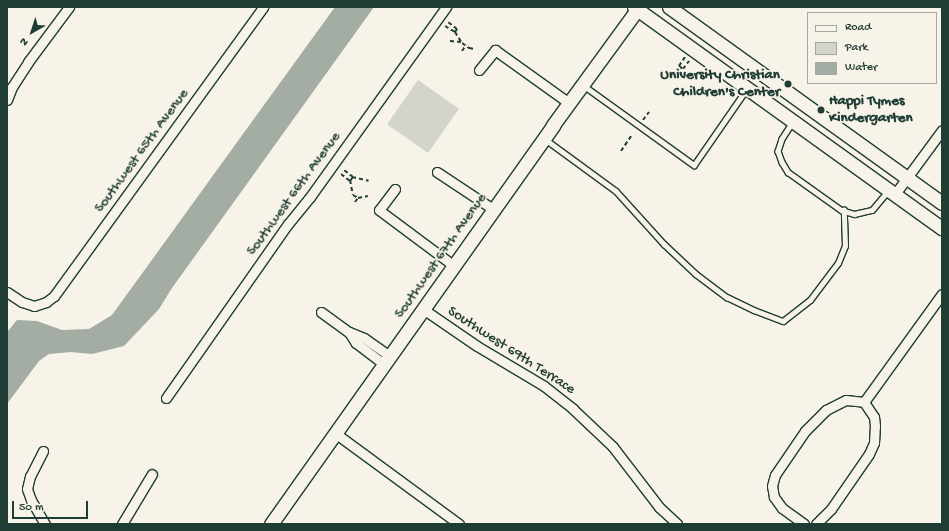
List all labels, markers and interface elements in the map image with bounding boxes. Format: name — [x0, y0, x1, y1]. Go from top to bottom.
north arrow — [12, 12, 52, 52]
legend — [807, 12, 937, 84]
text: Road — [845, 21, 871, 35]
text: N — [18, 34, 31, 48]
text: Park — [845, 41, 868, 55]
text: Water — [845, 61, 877, 75]
place label: University Christian Children's Center — [660, 66, 780, 101]
marker: University Christian Children's Center — [783, 79, 793, 89]
street label: Southwest 65th Avenue — [91, 85, 193, 217]
place label: Happi Tymes Kindergarten — [829, 92, 913, 127]
marker: Happi Tymes Kindergarten — [816, 105, 826, 115]
street label: Southwest 66th Avenue — [243, 129, 345, 259]
street label: Southwest 67th Avenue — [391, 190, 491, 322]
street label: Southwest 69th Terrace — [444, 303, 578, 399]
scale bar — [14, 493, 90, 519]
text: 50 m — [19, 501, 44, 515]

